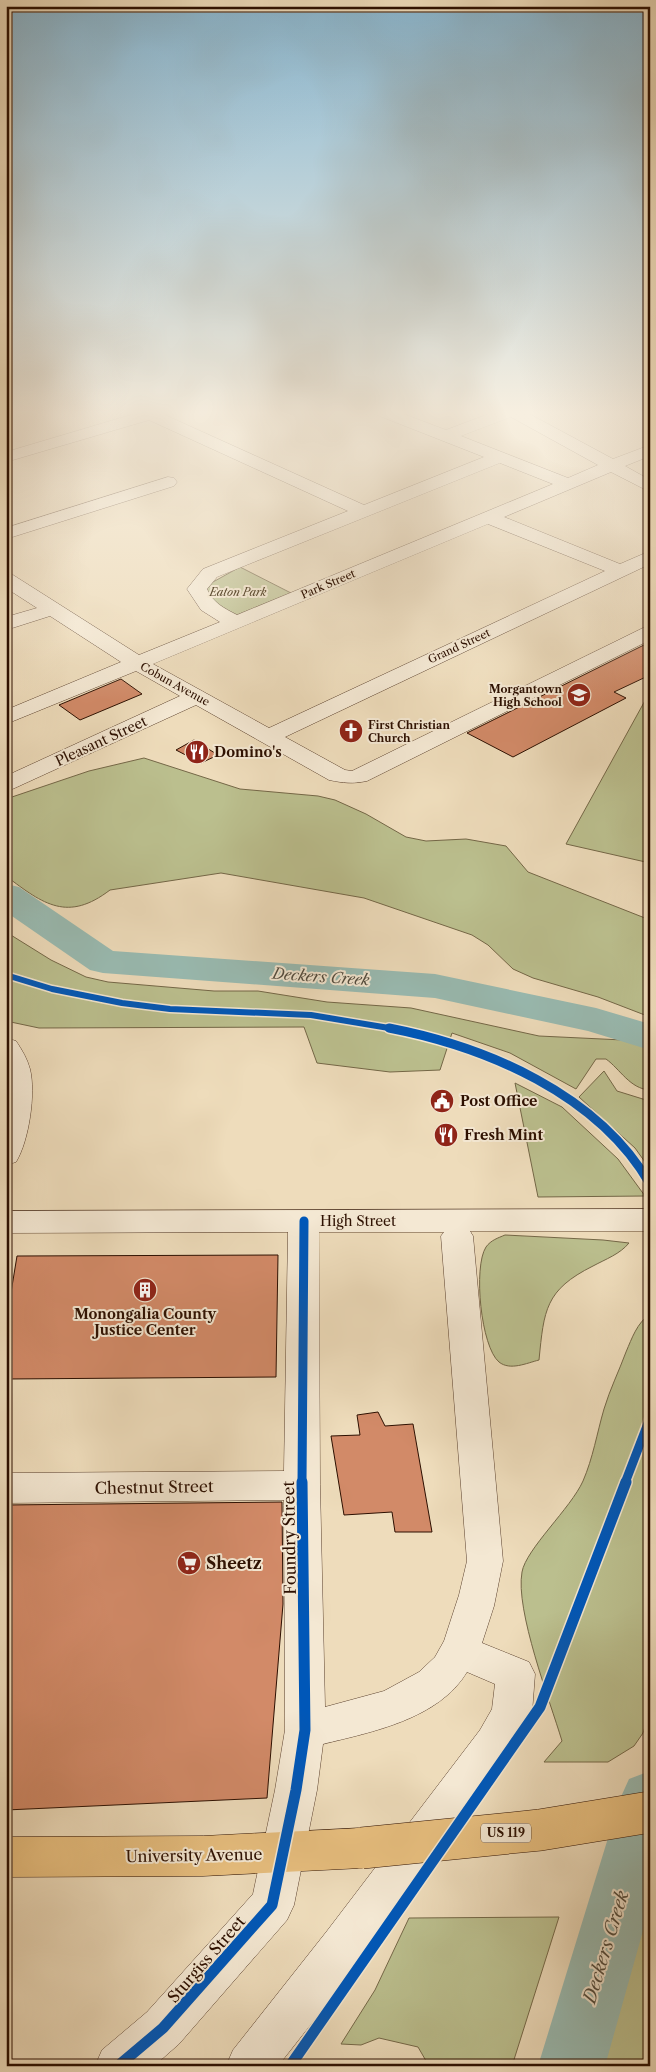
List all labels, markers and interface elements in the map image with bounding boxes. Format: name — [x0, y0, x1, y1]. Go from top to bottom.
street label: Park Street — [299, 566, 357, 602]
park label: Eaton Park — [208, 585, 267, 599]
street label: Grand Street — [426, 625, 492, 666]
street label: Cobun Avenue — [138, 659, 212, 709]
place label: Morgantown High School — [489, 682, 562, 709]
school or university icon: Morgantown High School — [566, 682, 592, 708]
street label: Pleasant Street — [52, 712, 150, 770]
church icon: First Christian Church — [338, 718, 364, 744]
place label: First Christian Church — [368, 718, 450, 745]
restaurant icon: Domino's — [184, 739, 210, 765]
place label: Domino's — [214, 743, 282, 761]
water label: Deckers Creek — [271, 964, 370, 989]
public building icon: Post Office — [429, 1088, 455, 1114]
place label: Post Office — [460, 1092, 537, 1110]
restaurant icon: Fresh Mint — [433, 1122, 459, 1148]
place label: Fresh Mint — [464, 1126, 543, 1144]
street label: High Street — [320, 1212, 396, 1230]
building icon: Monongalia County Justice Center — [132, 1277, 158, 1303]
place label: Monongalia County Justice Center — [74, 1305, 217, 1339]
street label: Chestnut Street — [94, 1476, 214, 1498]
street label: Foundry Street — [278, 1481, 300, 1595]
supermarket icon: Sheetz — [176, 1550, 202, 1576]
place label: Sheetz — [206, 1553, 262, 1573]
road number: US 119 — [481, 1824, 531, 1842]
street label: University Avenue — [125, 1844, 263, 1866]
water label: Deckers Creek — [578, 1887, 634, 2008]
street label: Sturgiss Street — [163, 1911, 249, 2007]

